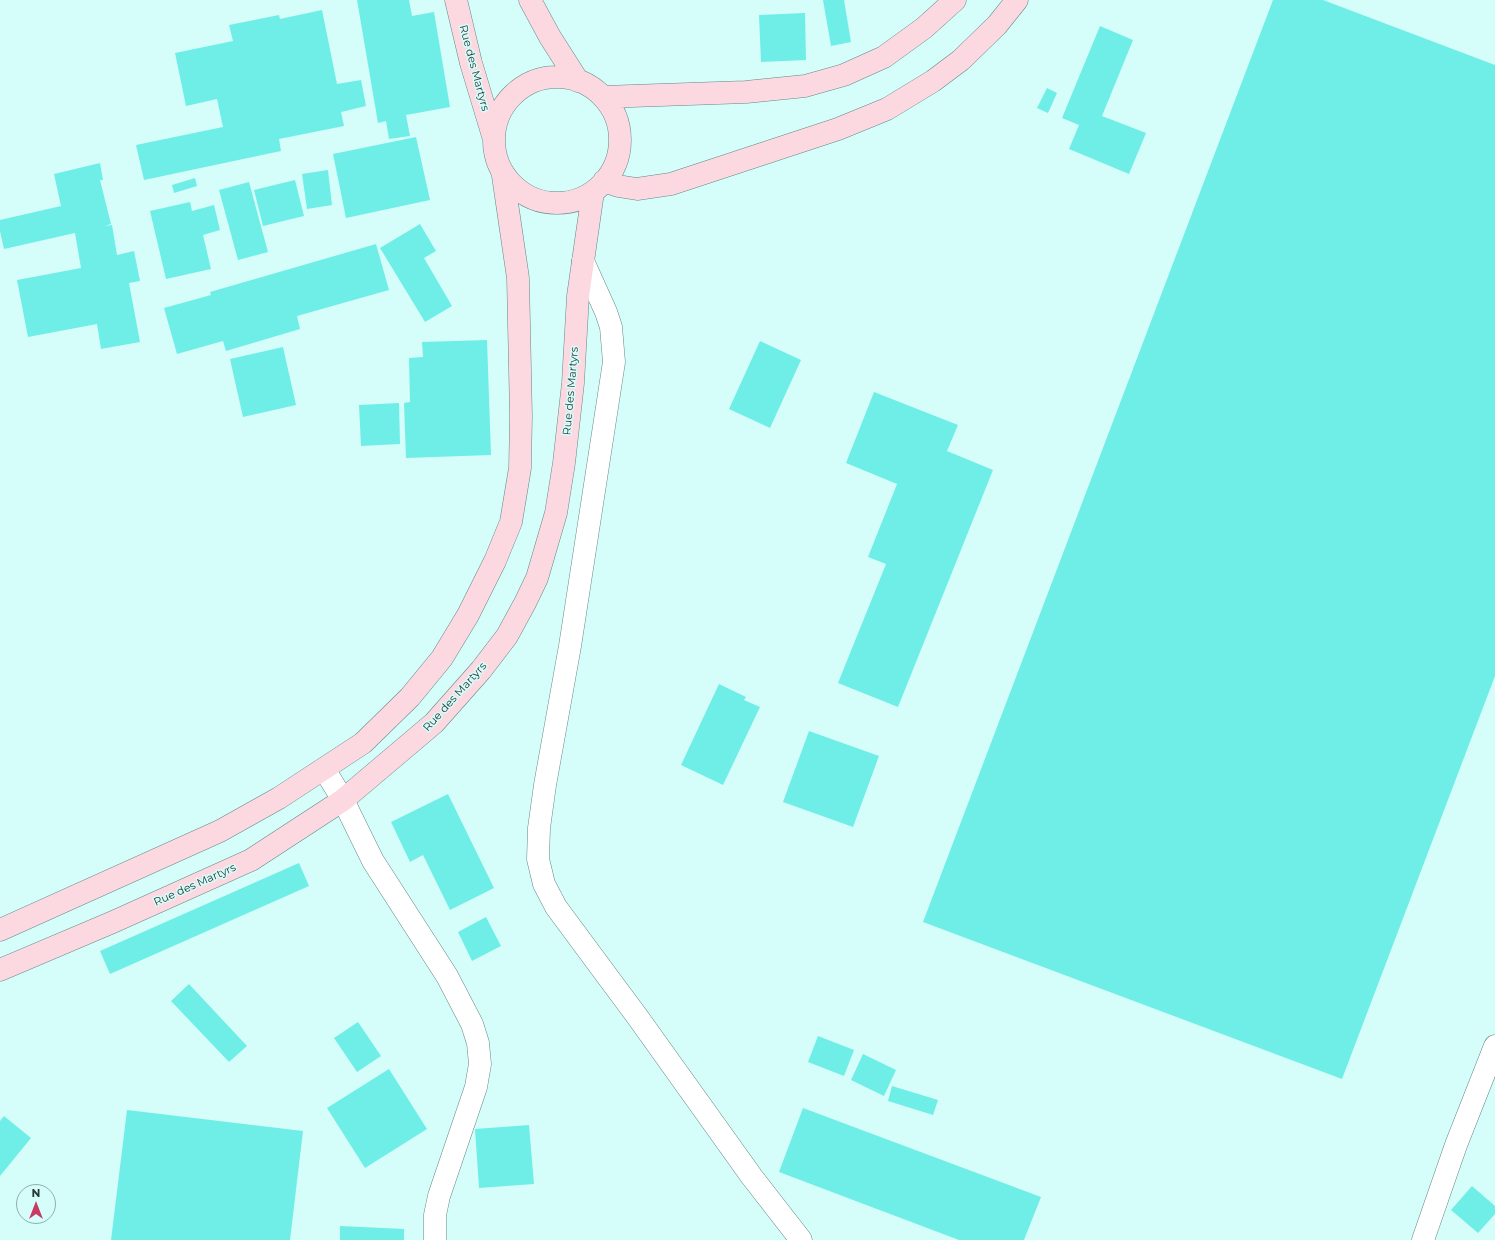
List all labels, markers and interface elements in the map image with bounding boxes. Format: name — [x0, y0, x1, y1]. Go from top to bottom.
street label: Rue des Martyrs — [456, 24, 492, 112]
street label: Rue des Martyrs — [561, 346, 581, 436]
street label: Rue des Martyrs — [420, 660, 490, 734]
street label: Rue des Martyrs — [152, 861, 238, 909]
north arrow — [16, 1184, 56, 1224]
text: N — [32, 1186, 40, 1200]

